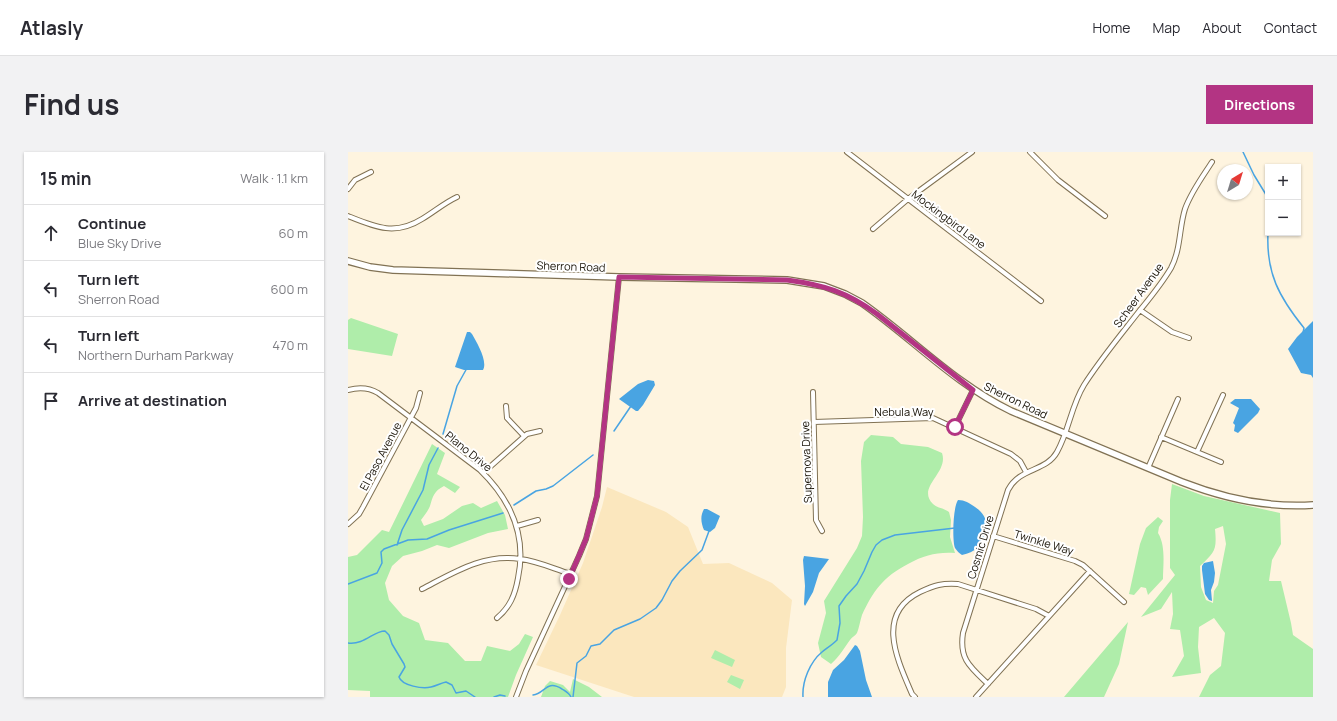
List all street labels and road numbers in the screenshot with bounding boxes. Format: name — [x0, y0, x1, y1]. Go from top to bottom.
street label: Mockingbird Lane — [909, 186, 990, 252]
street label: Sherron Road — [536, 257, 606, 275]
street label: Scheer Avenue — [1110, 259, 1167, 330]
street label: Sherron Road — [982, 378, 1050, 422]
street label: Nebula Way — [874, 404, 934, 419]
street label: El Paso Avenue — [356, 419, 405, 493]
street label: Supernova Drive — [797, 420, 815, 503]
street label: Plano Drive — [442, 427, 496, 475]
street label: Cosmic Drive — [963, 513, 997, 581]
street label: Twinkle Way — [1012, 526, 1076, 558]

